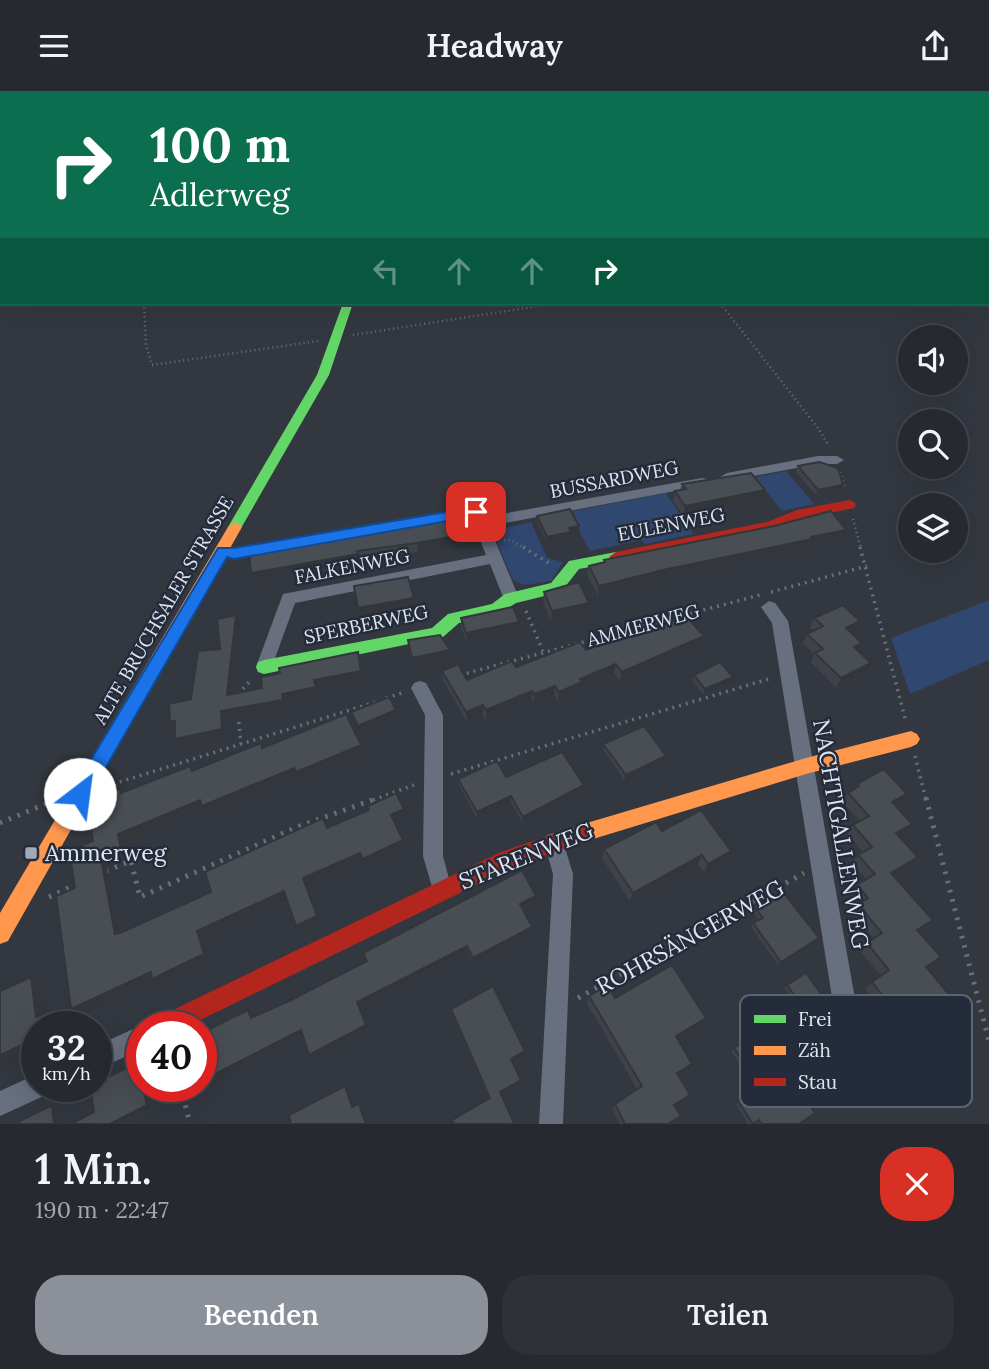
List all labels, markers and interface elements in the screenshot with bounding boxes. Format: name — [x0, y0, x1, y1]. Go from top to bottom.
text: Headway — [426, 25, 563, 66]
icon: menu — [35, 27, 73, 65]
icon: share — [916, 27, 954, 65]
text: 100 m — [150, 113, 290, 175]
icon: right — [35, 119, 126, 210]
text: Adlerweg — [150, 174, 290, 215]
icon: left — [367, 252, 405, 290]
icon: ahead — [440, 252, 478, 290]
icon: ahead — [513, 252, 551, 290]
icon: right — [586, 252, 624, 290]
map controls — [898, 325, 968, 563]
button: sound — [898, 325, 968, 395]
button: search — [898, 409, 968, 479]
street label: BUSSARDWEG — [548, 455, 681, 503]
pin — [446, 482, 506, 542]
street label: ALTE BRUCHSALER STRASSE — [87, 491, 238, 729]
icon: arrive — [457, 493, 495, 531]
button: layers — [898, 493, 968, 563]
street label: EULENWEG — [615, 502, 727, 546]
street label: FALKENWEG — [292, 543, 412, 589]
street label: AMMERWEG — [583, 598, 702, 652]
street label: SPERBERWEG — [302, 599, 431, 649]
street label: NACHTIGALLENWEG — [807, 717, 876, 952]
position arrow — [43, 757, 117, 831]
street label: STARENWEG — [454, 815, 598, 896]
place label: Ammerweg — [44, 838, 168, 867]
marker: Ammerweg — [23, 845, 39, 861]
street label: ROHRSÄNGERWEG — [591, 873, 789, 1000]
legend — [740, 995, 972, 1107]
text: Frei — [798, 1007, 832, 1031]
speed limit sign: 40 — [126, 1011, 217, 1102]
text: 32 — [47, 1025, 86, 1070]
text: Zäh — [798, 1038, 831, 1062]
text: km/h — [42, 1062, 91, 1085]
text: Stau — [798, 1070, 837, 1094]
text: 1 Min. — [35, 1142, 152, 1196]
button: close — [880, 1147, 954, 1221]
text: 190 m · 22:47 — [35, 1195, 169, 1224]
button: Beenden — [35, 1275, 488, 1355]
button: Teilen — [502, 1275, 954, 1355]

